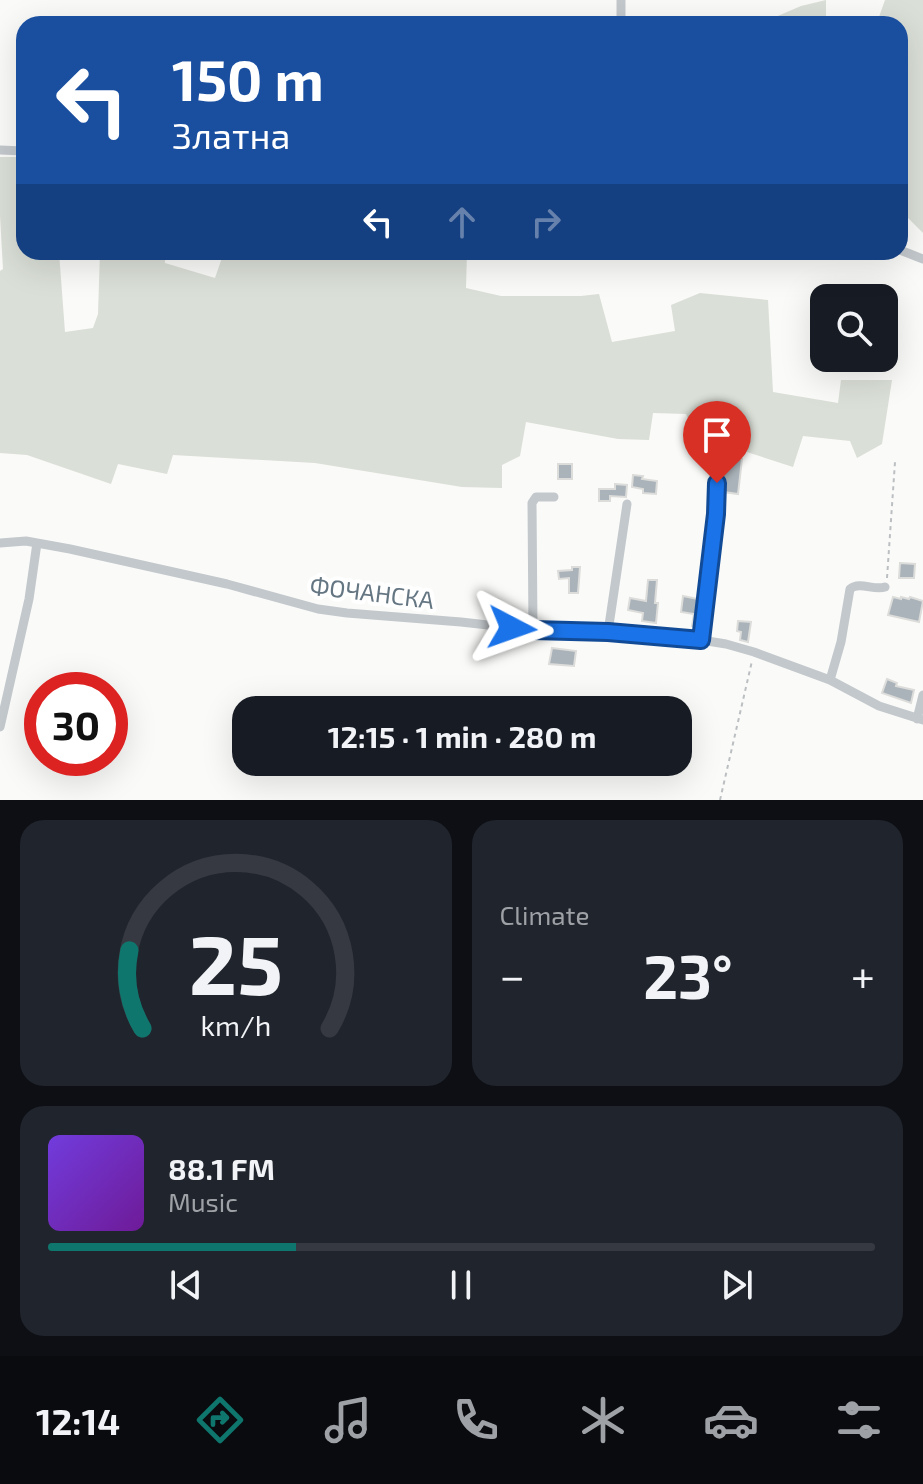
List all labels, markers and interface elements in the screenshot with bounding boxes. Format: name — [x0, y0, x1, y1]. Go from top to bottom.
text: 150 m — [172, 45, 324, 112]
icon: left — [40, 48, 144, 152]
text: Златна — [172, 113, 290, 156]
icon: left — [356, 200, 400, 244]
icon: ahead — [440, 200, 484, 244]
icon: right — [524, 200, 568, 244]
map controls — [810, 284, 898, 372]
button: search — [810, 284, 898, 372]
pin — [683, 401, 751, 483]
icon: arrive — [695, 413, 739, 457]
street label: ФОЧАНСКА — [308, 570, 436, 614]
position arrow — [470, 586, 554, 670]
speed limit sign: 30 — [24, 672, 128, 776]
text: 12:15 · 1 min · 280 m — [328, 718, 596, 754]
text: Climate — [500, 899, 589, 930]
text: 25 — [189, 912, 283, 1012]
text: 23° — [643, 939, 733, 1011]
text: − — [500, 948, 525, 1001]
text: + — [851, 948, 875, 1001]
text: km/h — [200, 1007, 271, 1042]
text: 88.1 FM — [168, 1150, 275, 1186]
text: Music — [168, 1186, 238, 1217]
icon: previous — [164, 1263, 208, 1307]
icon: pause — [439, 1263, 483, 1307]
icon: next — [715, 1263, 759, 1307]
icon: directions — [192, 1392, 248, 1448]
icon: music — [320, 1392, 376, 1448]
icon: phone — [448, 1392, 504, 1448]
icon: climate — [575, 1392, 631, 1448]
icon: car — [703, 1392, 759, 1448]
icon: filters — [831, 1392, 887, 1448]
text: 12:14 — [36, 1399, 120, 1442]

